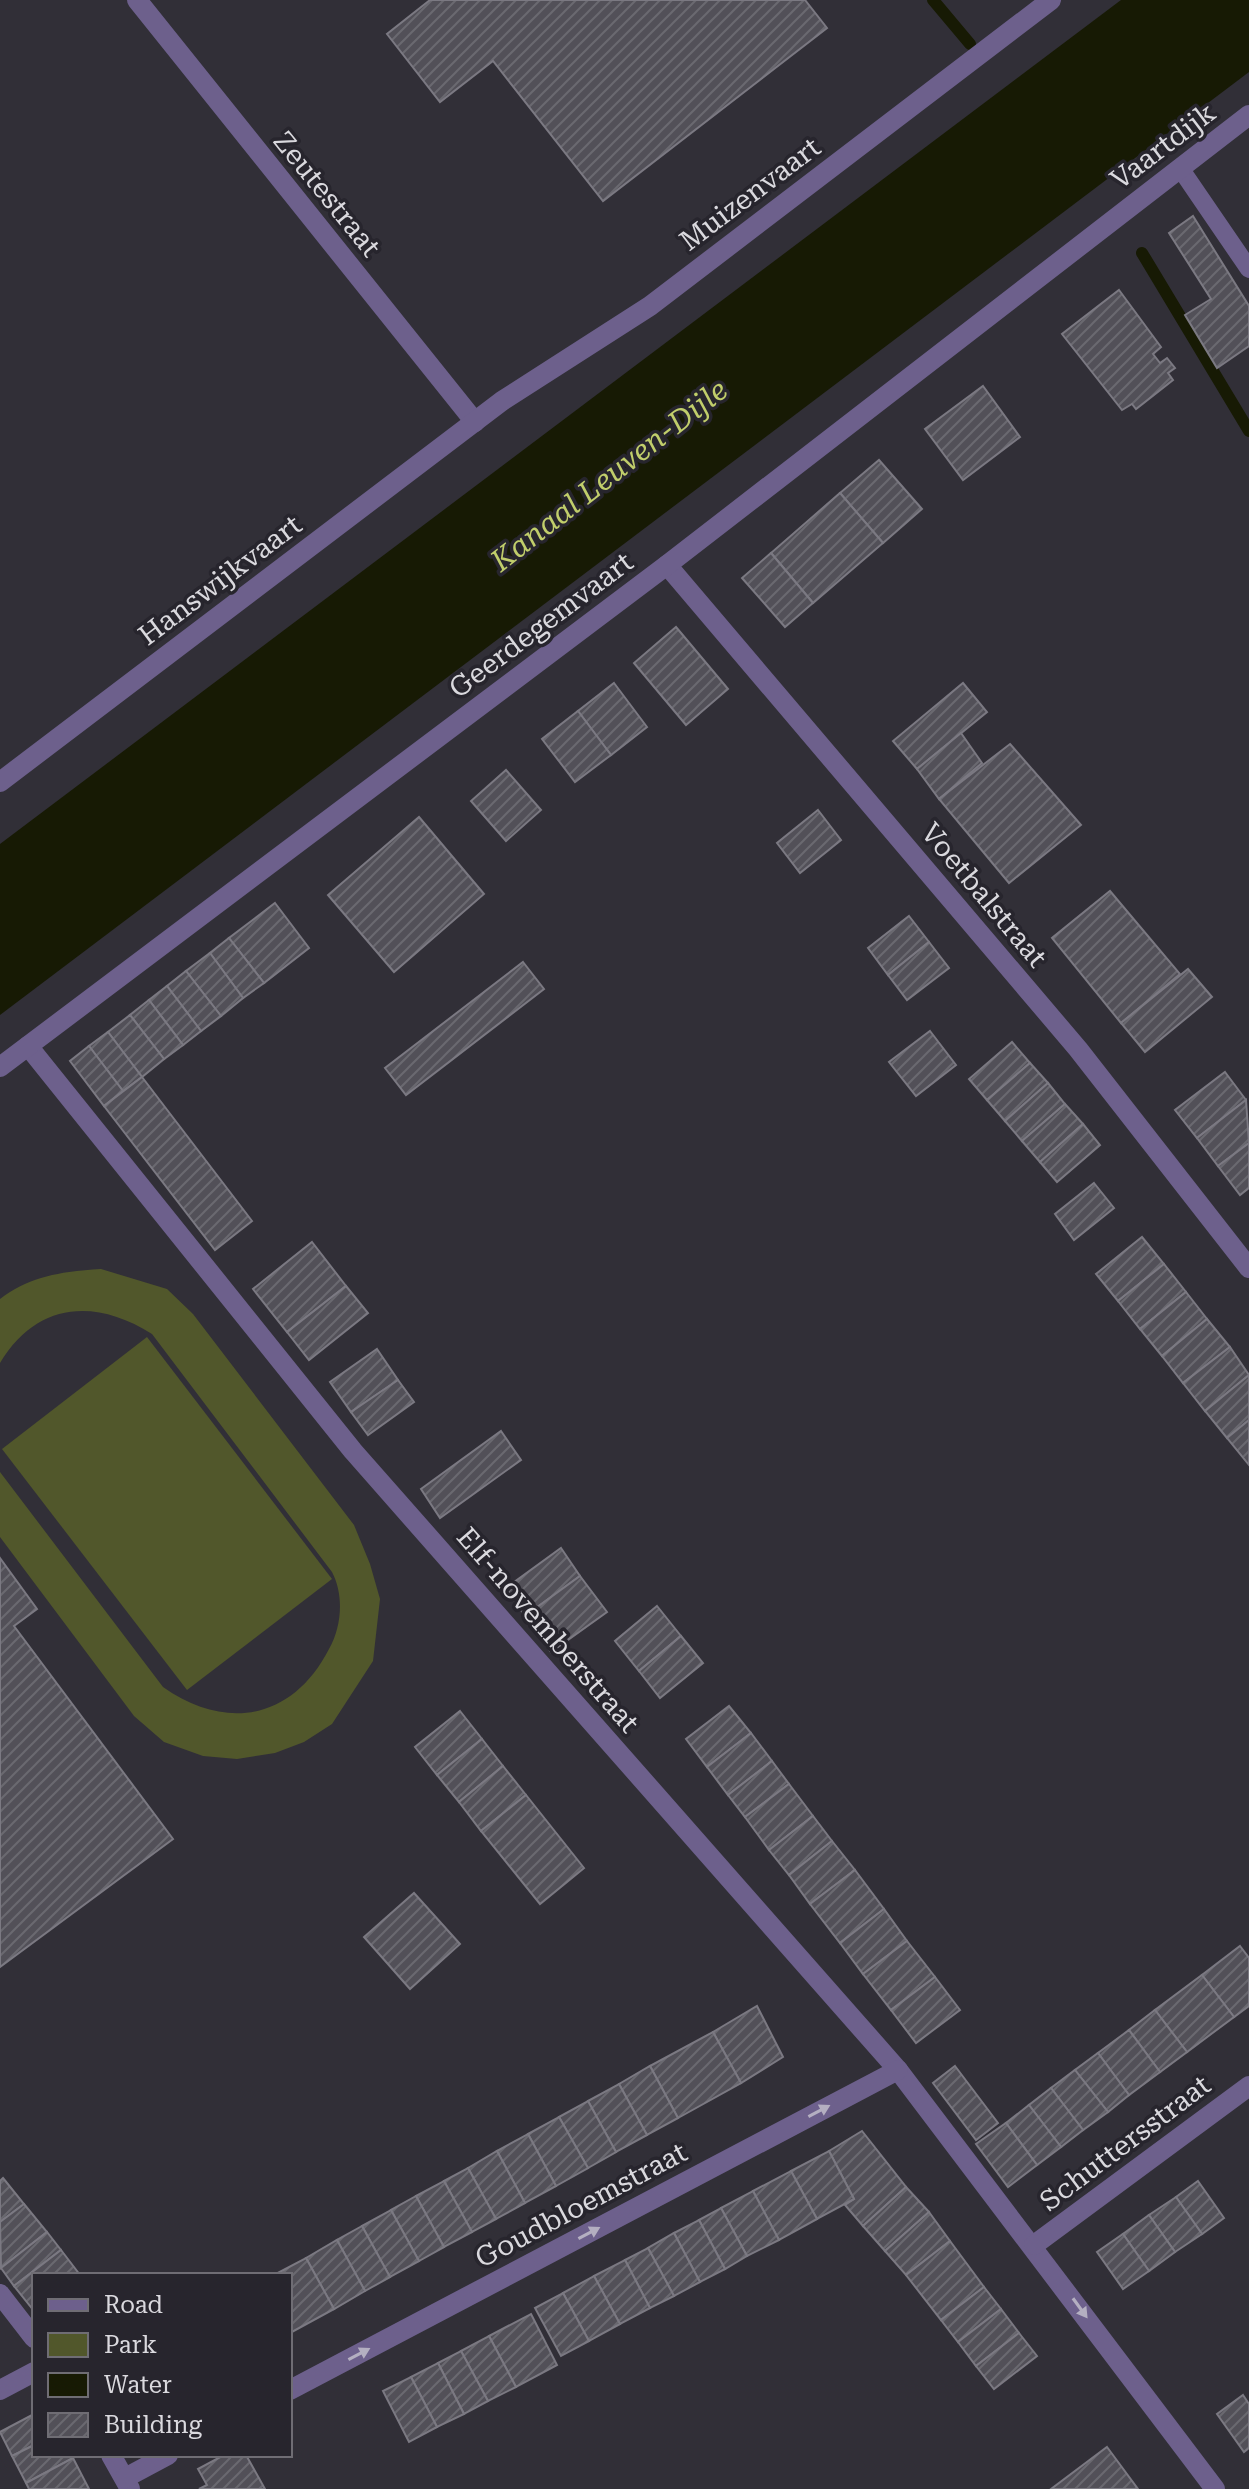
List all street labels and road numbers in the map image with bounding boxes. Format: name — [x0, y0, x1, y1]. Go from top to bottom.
street label: Vaartdijk — [1104, 96, 1222, 196]
street label: Zeutestraat — [267, 125, 387, 263]
street label: Muizenvaart — [673, 130, 827, 258]
street label: Hanswijkvaart — [132, 508, 308, 652]
street label: Geerdegemvaart — [443, 545, 639, 705]
street label: Voetbalstraat — [914, 816, 1054, 974]
street label: Elf-novemberstraat — [450, 1521, 646, 1739]
street label: Schuttersstraat — [1033, 2068, 1217, 2218]
street label: Goudbloemstraat — [470, 2135, 692, 2275]

